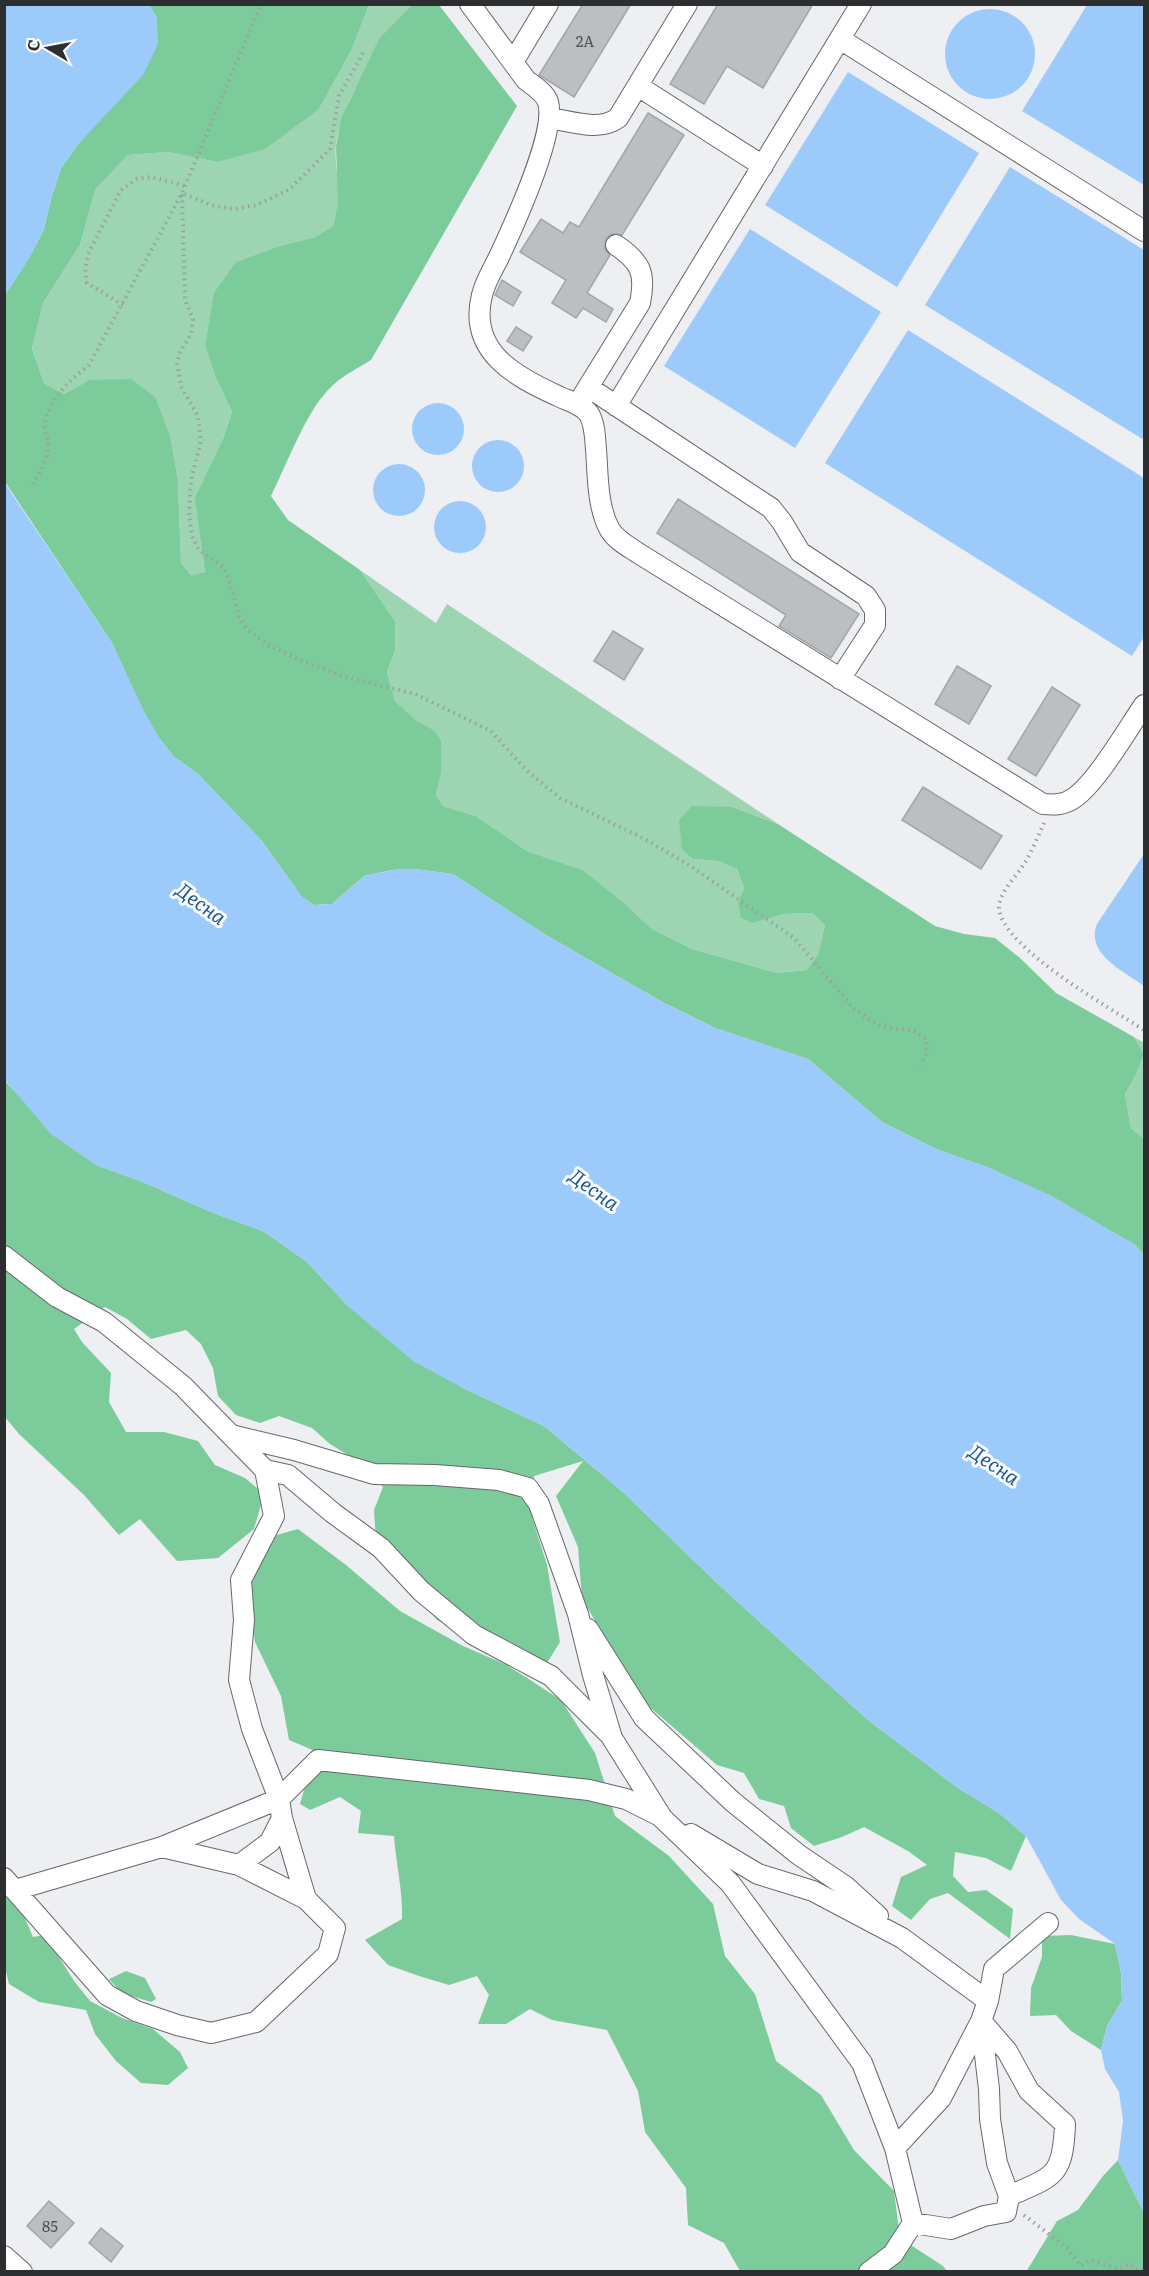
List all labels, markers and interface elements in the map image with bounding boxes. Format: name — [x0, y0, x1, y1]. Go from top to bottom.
north arrow — [18, 18, 78, 78]
house number: 2А — [576, 29, 594, 52]
text: С — [19, 38, 45, 53]
water label: Десна — [170, 873, 234, 931]
water label: Десна — [563, 1159, 627, 1217]
water label: Десна — [963, 1435, 1027, 1492]
house number: 85 — [42, 2214, 58, 2237]

